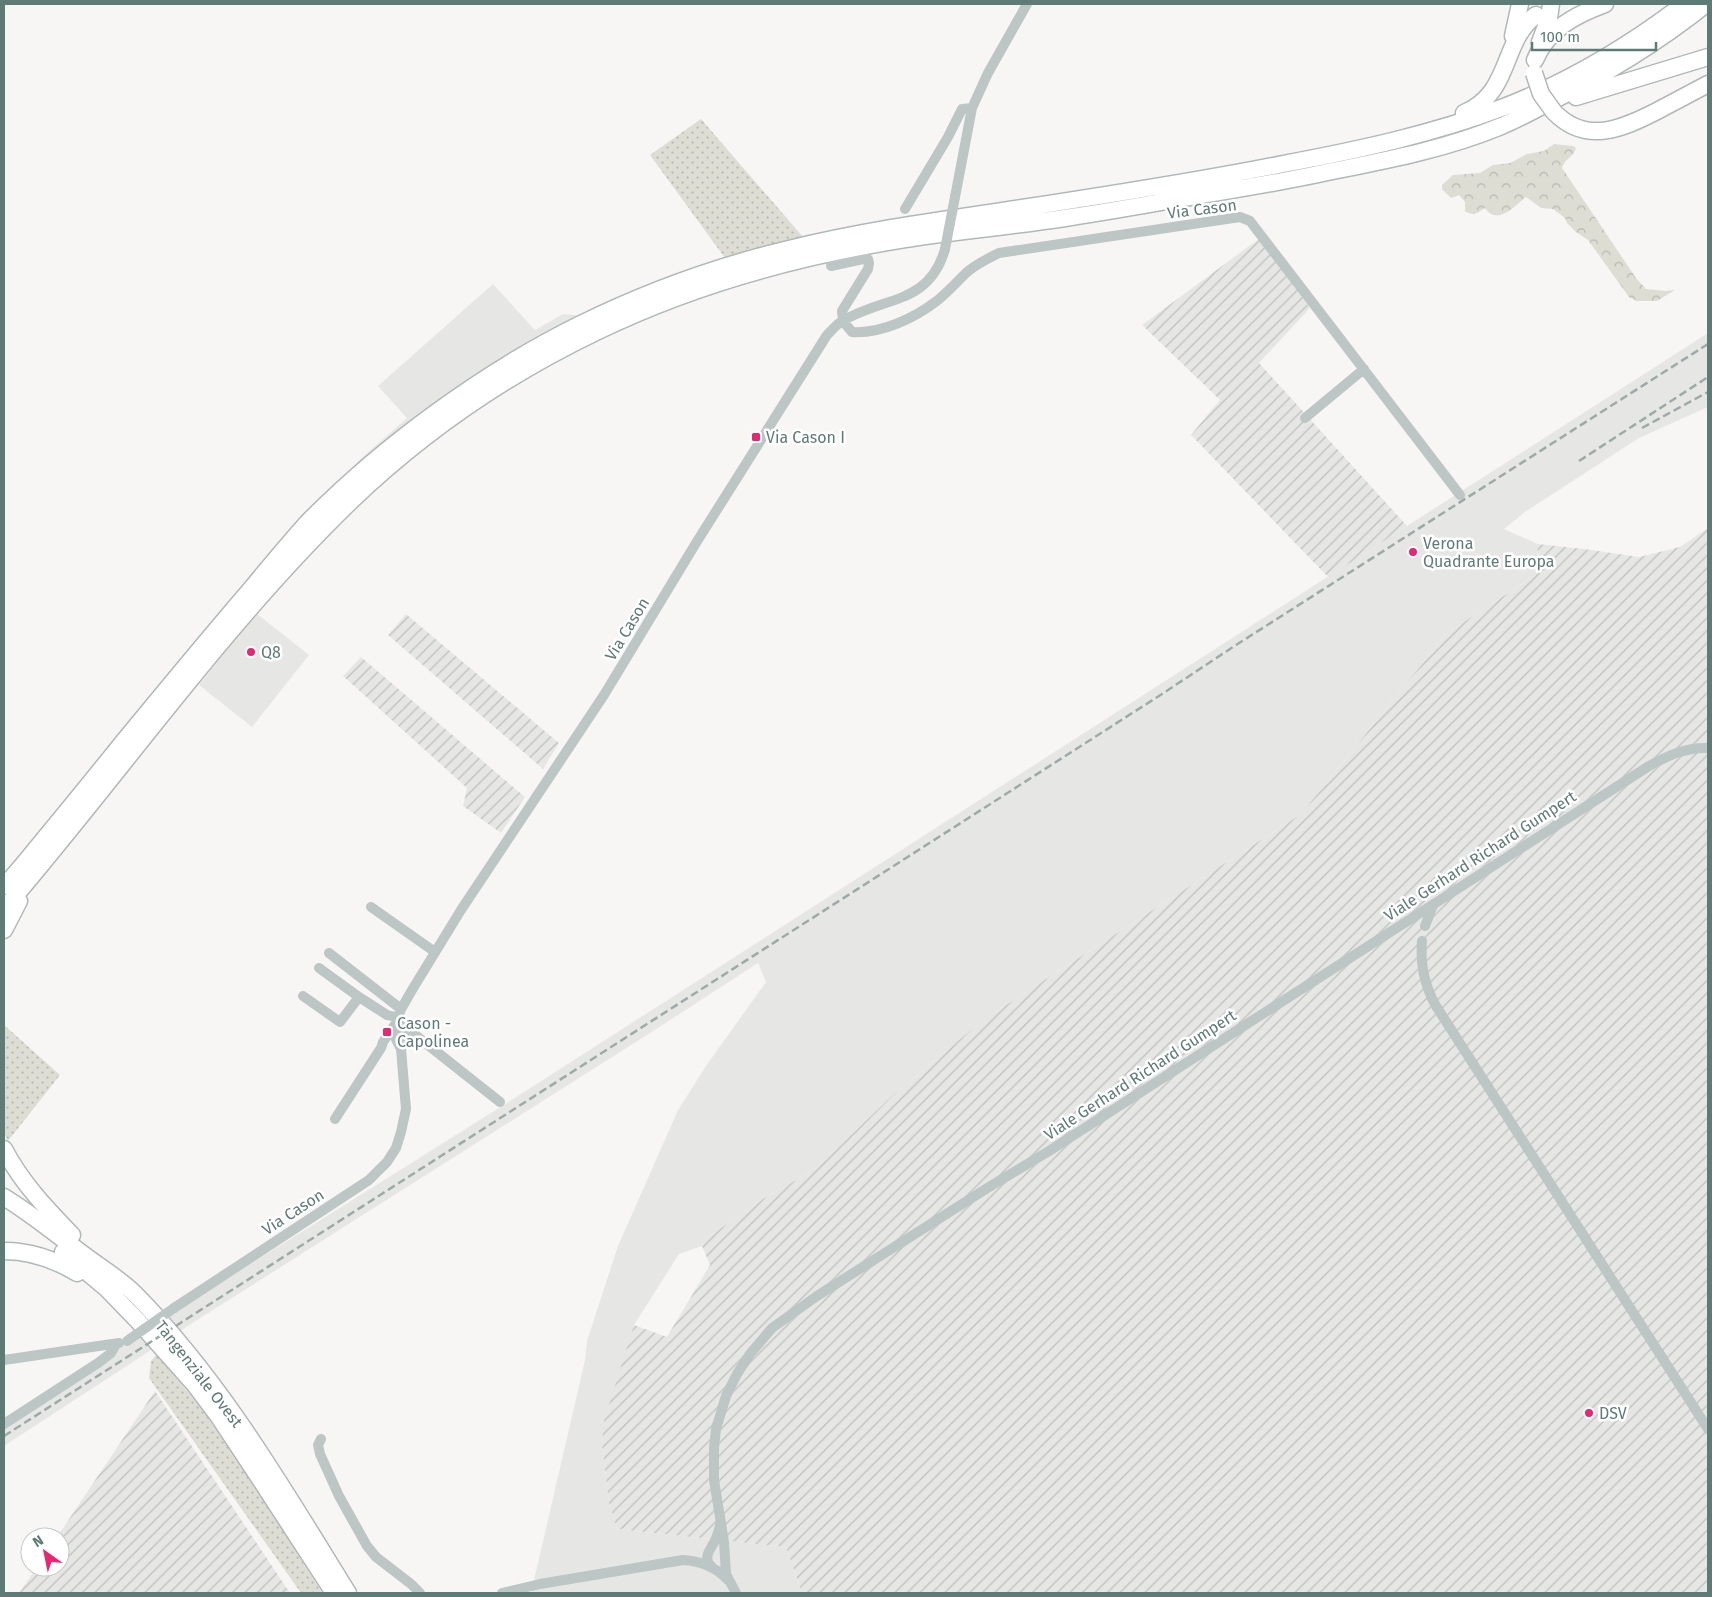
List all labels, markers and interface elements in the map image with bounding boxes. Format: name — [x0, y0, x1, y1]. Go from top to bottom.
scale bar — [1532, 20, 1656, 52]
text: 100 m — [1540, 28, 1580, 46]
street label: Via Cason — [1166, 195, 1238, 223]
place label: Via Cason I — [766, 428, 845, 447]
marker: Via Cason I — [750, 431, 762, 443]
place label: Verona Quadrante Europa — [1423, 534, 1555, 571]
marker: Verona Quadrante Europa — [1407, 546, 1419, 558]
street label: Via Cason — [601, 594, 653, 664]
place label: Q8 — [261, 643, 281, 662]
marker: Q8 — [245, 646, 257, 658]
street label: Viale Gerhard Richard Gumpert — [1381, 787, 1580, 925]
street label: Viale Gerhard Richard Gumpert — [1041, 1006, 1240, 1144]
place label: Cason - Capolinea — [397, 1014, 469, 1051]
marker: Cason - Capolinea — [381, 1026, 393, 1038]
street label: Via Cason — [259, 1185, 327, 1239]
street label: Tangenziale Ovest — [151, 1317, 247, 1431]
place label: DSV — [1599, 1404, 1627, 1423]
marker: DSV — [1583, 1407, 1595, 1419]
north arrow — [20, 1527, 70, 1577]
text: N — [30, 1532, 47, 1551]

